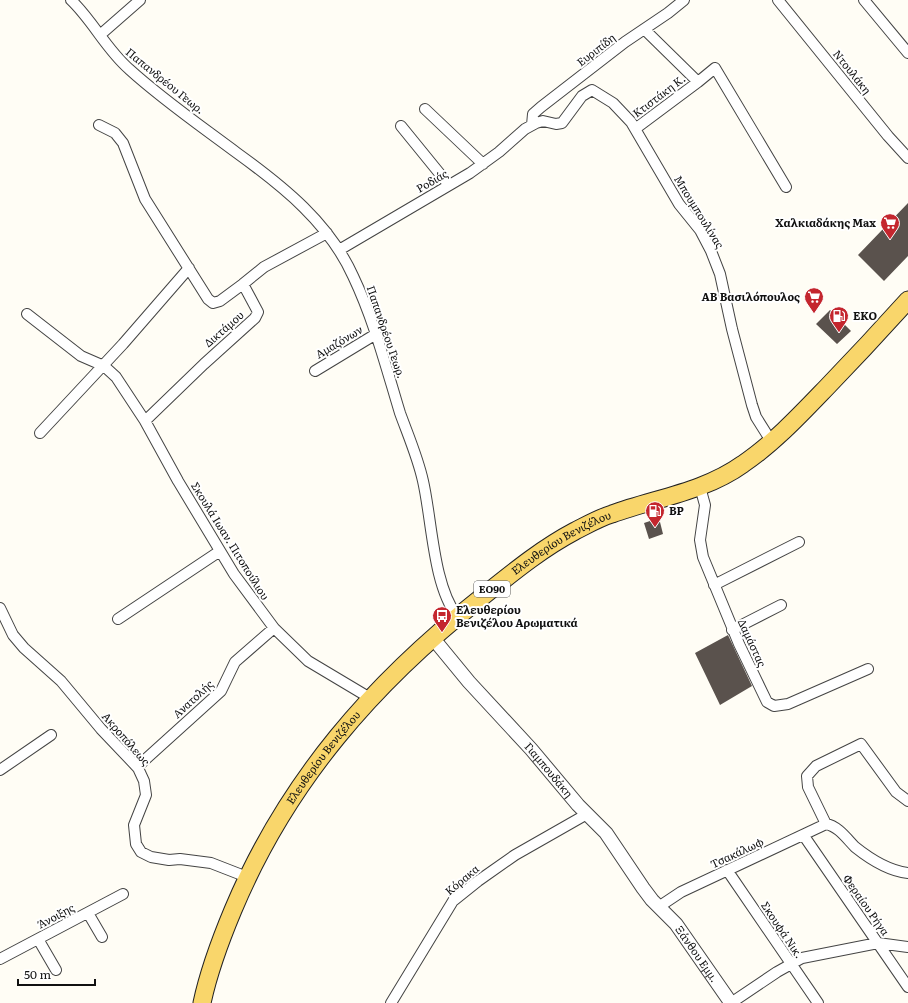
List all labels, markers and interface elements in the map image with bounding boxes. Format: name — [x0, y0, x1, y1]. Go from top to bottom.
street label: Ευριπίδη — [573, 29, 618, 69]
street label: Παπανδρέου Γεωρ. — [123, 43, 208, 117]
street label: Ντουλάκη — [830, 46, 876, 97]
street label: Κτιστάκη Κ. — [629, 70, 688, 120]
street label: Ροδιάς — [413, 164, 451, 196]
street label: Μπουμπουλίνας — [671, 172, 729, 251]
supermarket icon: Χαλκιαδάκης Max — [879, 212, 901, 240]
place label: Χαλκιαδάκης Max — [775, 214, 876, 230]
street label: Παπανδρέου Γεωρ. — [364, 283, 410, 380]
supermarket icon: ΑΒ Βασιλόπουλος — [803, 286, 825, 314]
place label: ΑΒ Βασιλόπουλος — [702, 288, 800, 304]
fuel station icon: EKO — [828, 305, 850, 333]
street label: Δικτάμου — [200, 307, 247, 350]
place label: EKO — [853, 307, 877, 323]
street label: Αμαζόνων — [312, 321, 365, 362]
street label: Σκουλά Ιωαν. Πιτοπούλιου — [188, 478, 274, 603]
fuel station icon: BP — [644, 500, 666, 528]
place label: BP — [669, 502, 684, 518]
street label: Ελευθερίου Βενιζέλου — [507, 506, 613, 578]
road number: ΕΟ90 — [474, 581, 510, 597]
place label: Ελευθερίου Βενιζέλου Αρωματικά — [456, 601, 579, 630]
bus stop icon: Ελευθερίου Βενιζέλου Αρωματικά — [431, 605, 453, 633]
street label: Δαμάστας — [735, 616, 771, 670]
street label: Ανατολής — [169, 675, 216, 721]
street label: Ελευθερίου Βενιζέλου — [282, 707, 363, 807]
street label: Ακροπόλεως — [99, 708, 155, 769]
street label: Γιαμπουδάκη — [522, 738, 577, 800]
street label: Τσακάλωφ — [707, 833, 766, 871]
street label: Κόρακα — [441, 860, 482, 898]
street label: Φεραίου Ρήγα — [840, 870, 894, 939]
street label: Άνοιξης — [34, 898, 77, 932]
street label: Σκουφά Νικ. — [758, 898, 808, 961]
street label: Ξάνθου Εμμ. — [672, 922, 723, 985]
scale bar — [18, 961, 95, 987]
text: 50 m — [24, 965, 51, 983]

